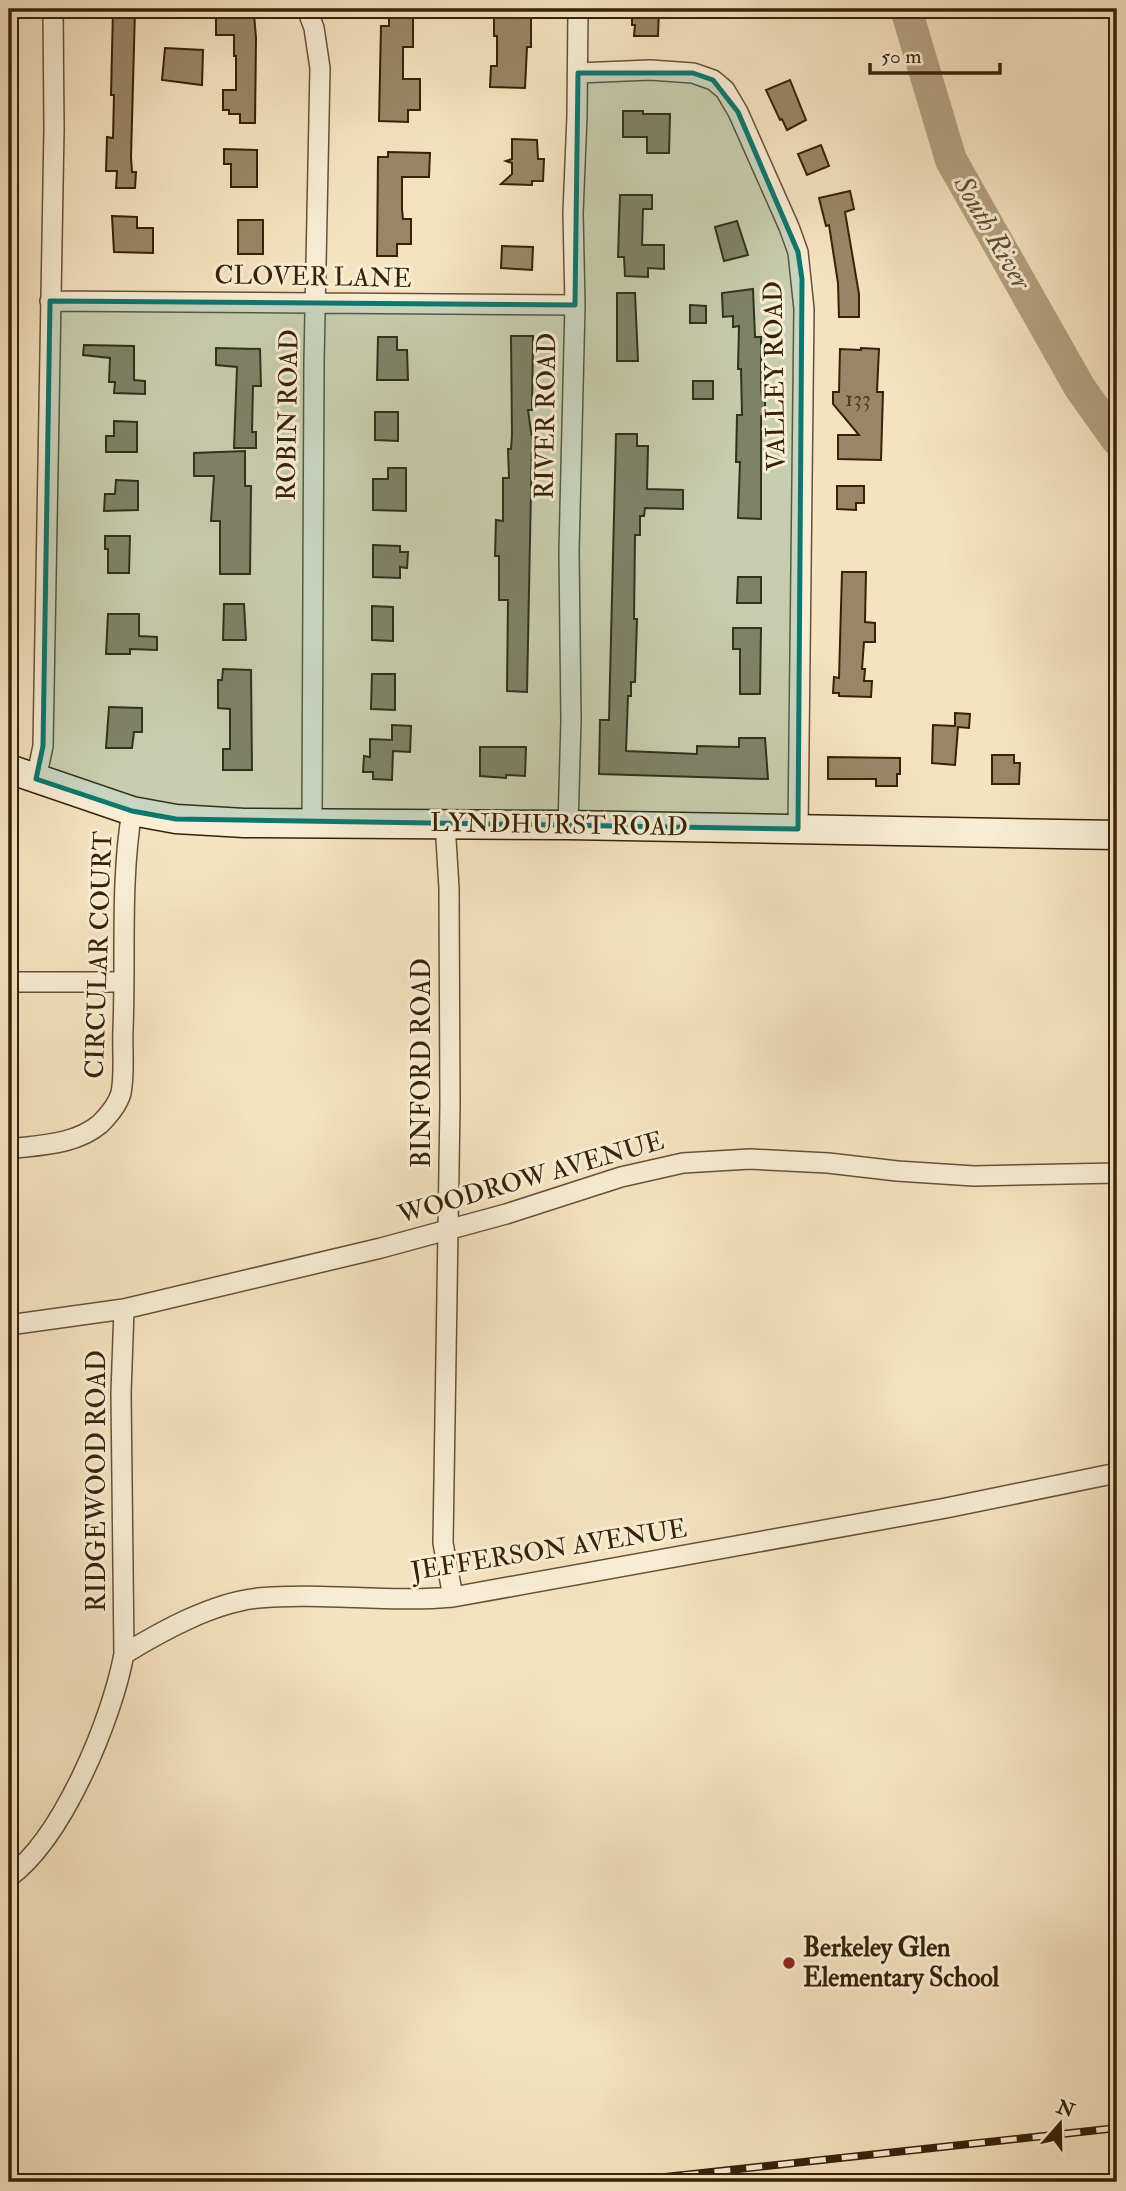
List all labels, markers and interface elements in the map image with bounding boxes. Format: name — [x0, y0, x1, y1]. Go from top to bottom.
scale bar — [870, 32, 1000, 76]
text: 50 m — [881, 43, 922, 70]
water label: South River — [945, 169, 1039, 297]
street label: CLOVER LANE — [214, 259, 412, 295]
street label: VALLEY ROAD — [757, 281, 793, 471]
street label: ROBIN ROAD — [271, 329, 305, 501]
street label: RIVER ROAD — [529, 332, 563, 500]
house number: 133 — [845, 384, 871, 413]
street label: LYNDHURST ROAD — [430, 807, 688, 843]
street label: CIRCULAR COURT — [79, 831, 119, 1079]
street label: BINFORD ROAD — [406, 958, 438, 1168]
street label: WOODROW AVENUE — [393, 1125, 668, 1232]
street label: RIDGEWOOD ROAD — [81, 1350, 113, 1612]
street label: JEFFERSON AVENUE — [408, 1512, 689, 1588]
place label: Berkeley Glen Elementary School — [803, 1932, 1000, 1995]
marker: Berkeley Glen Elementary School — [781, 1955, 797, 1971]
north arrow — [1024, 2090, 1094, 2160]
text: N — [1052, 2094, 1078, 2123]

